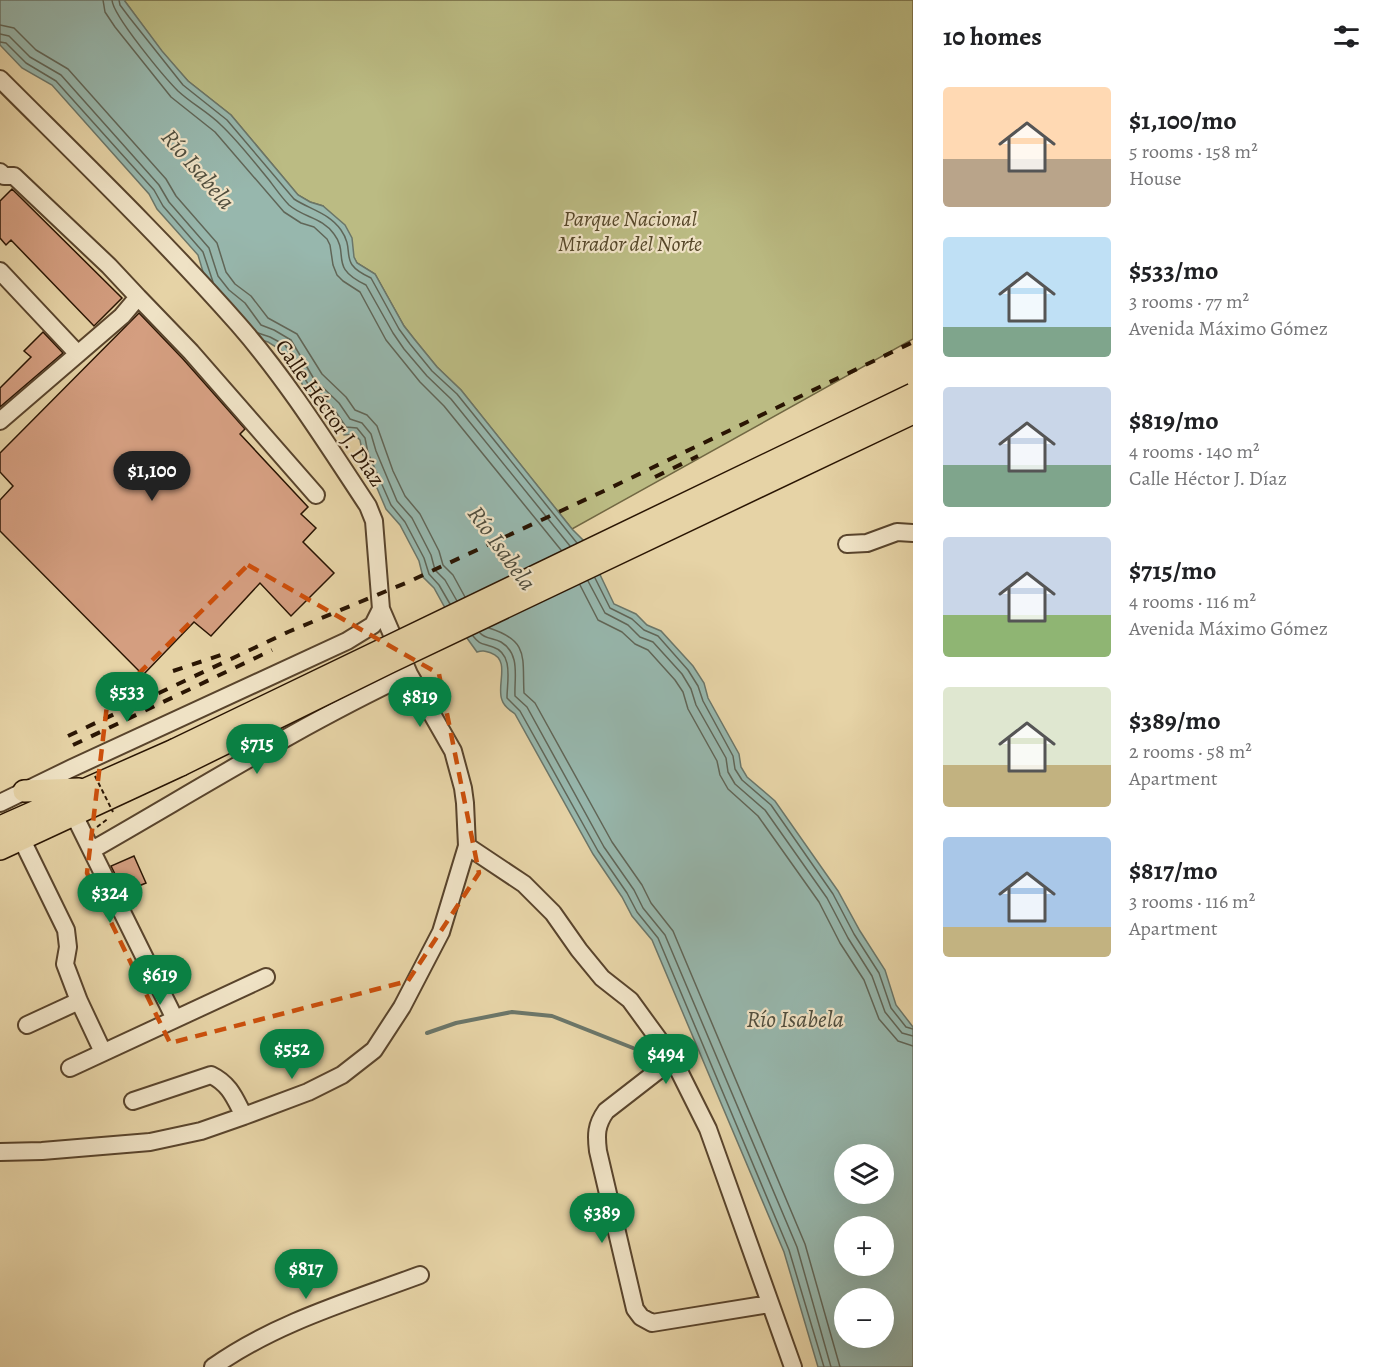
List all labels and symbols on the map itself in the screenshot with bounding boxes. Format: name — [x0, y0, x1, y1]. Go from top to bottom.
water label: Río Isabela — [154, 122, 242, 216]
park label: Parque Nacional Mirador del Norte — [558, 204, 702, 259]
street label: Calle Héctor J. Díaz — [268, 333, 392, 493]
pin: $1,100 — [103, 451, 201, 502]
water label: Río Isabela — [460, 499, 544, 597]
pin: $533 — [91, 672, 163, 723]
pin: $819 — [384, 677, 456, 728]
pin: $715 — [221, 724, 293, 775]
pin: $324 — [74, 873, 146, 924]
pin: $619 — [124, 955, 196, 1006]
water label: Río Isabela — [746, 1003, 844, 1035]
pin: $552 — [256, 1029, 328, 1080]
pin: $494 — [630, 1034, 702, 1085]
pin: $389 — [566, 1193, 638, 1244]
pin: $817 — [270, 1249, 342, 1300]

